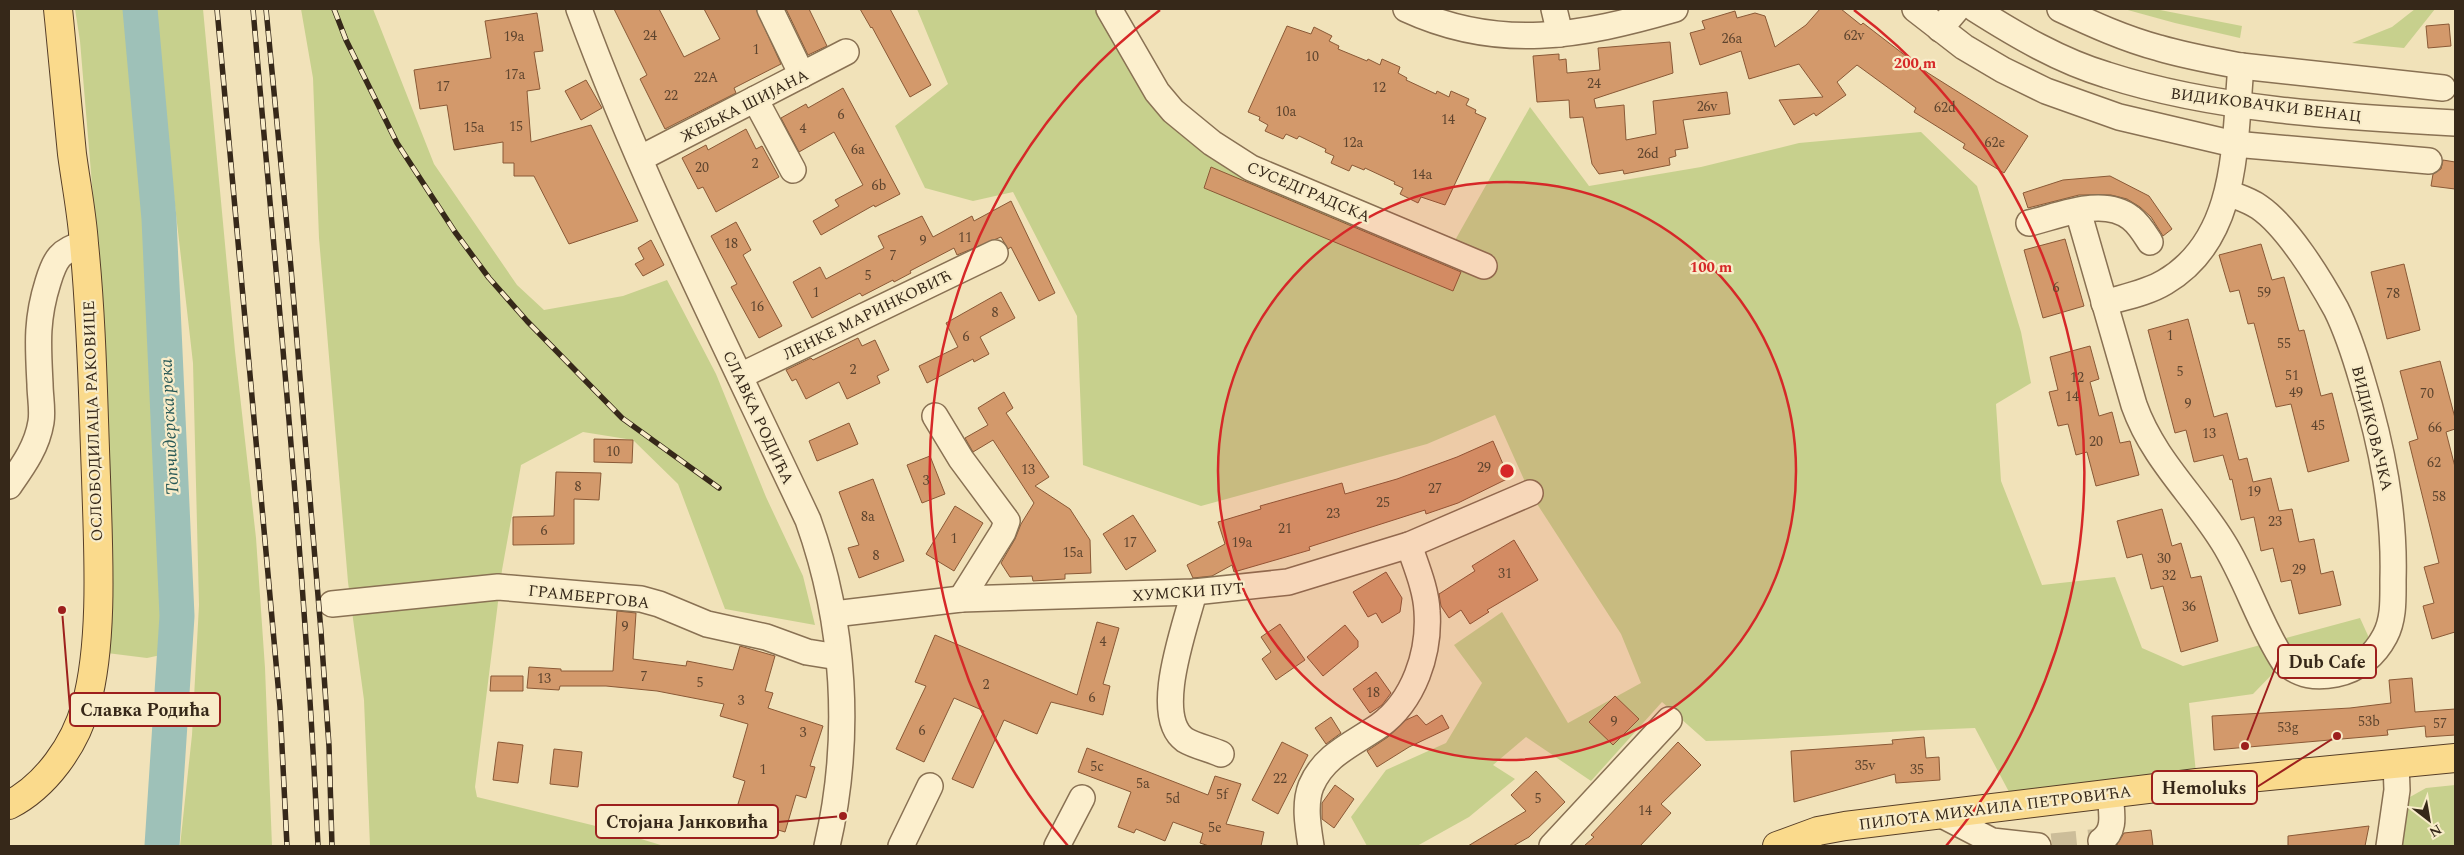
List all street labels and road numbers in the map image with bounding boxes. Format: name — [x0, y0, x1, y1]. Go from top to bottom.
street label: ЖЕЉКА ШИЈАНА — [676, 63, 813, 149]
street label: ВИДИКОВАЧКИ ВЕНАЦ — [2169, 81, 2363, 129]
street label: СУСЕДГРАДСКА — [1243, 155, 1374, 229]
street label: ЛЕНКЕ МАРИНКОВИЋ — [779, 264, 956, 366]
street label: ОСЛОБОДИЛАЦА РАКОВИЦЕ — [77, 300, 109, 542]
street label: СЛАВКА РОДИЋА — [716, 346, 800, 488]
street label: ВИДИКОВАЧКА — [2345, 363, 2399, 493]
street label: ХУМСКИ ПУТ — [1131, 576, 1245, 608]
street label: ГРАМБЕРГОВА — [527, 579, 651, 615]
street label: ПИЛОТА МИХАИЛА ПЕТРОВИЋА — [1857, 779, 2133, 837]

